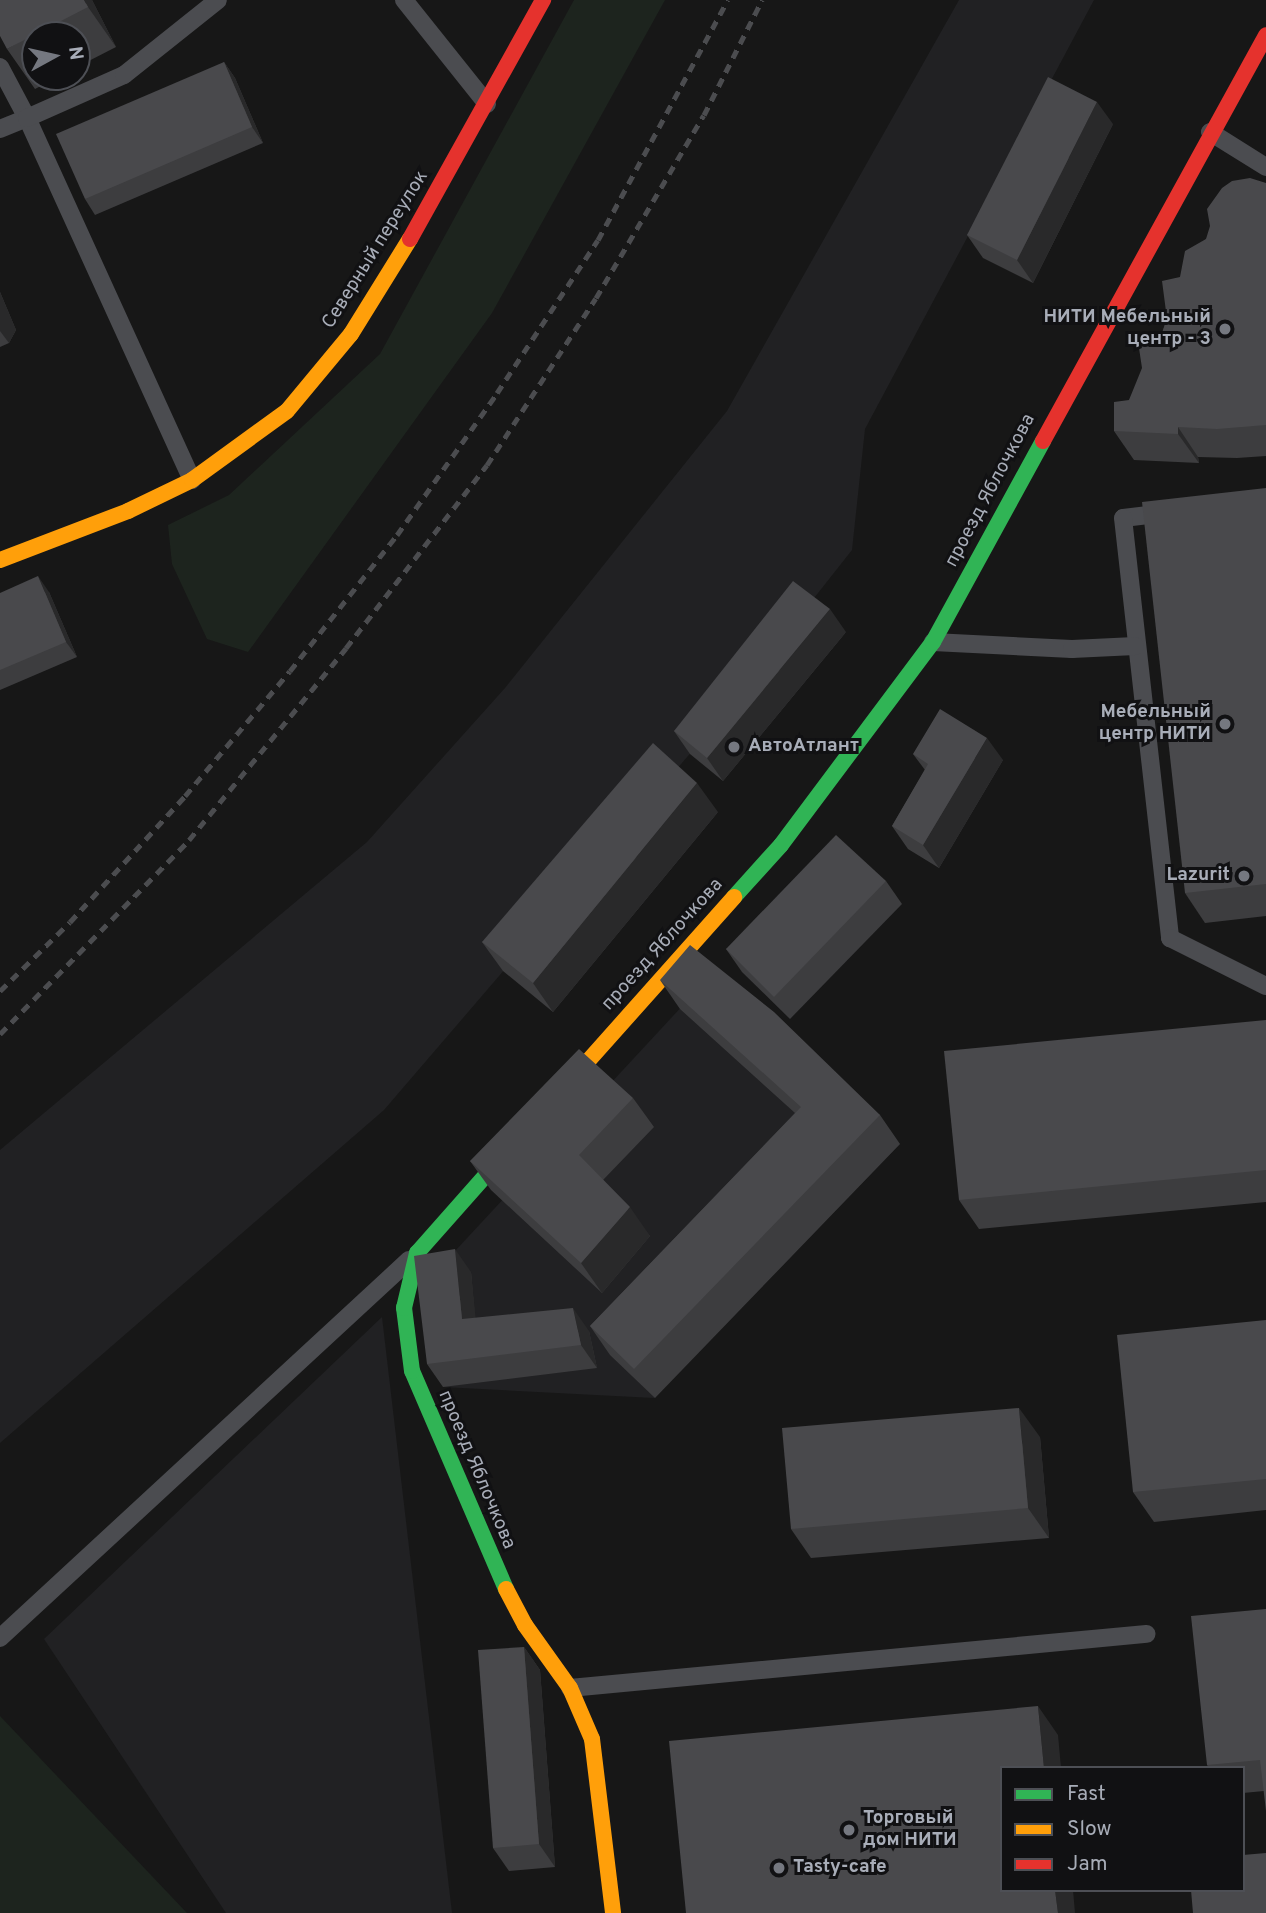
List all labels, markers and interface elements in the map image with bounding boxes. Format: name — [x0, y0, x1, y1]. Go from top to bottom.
north arrow — [21, 21, 91, 91]
text: N — [62, 45, 88, 62]
street label: Северный переулок — [318, 167, 434, 333]
place label: НИТИ Мебельный центр - 3 — [1043, 307, 1211, 351]
marker: НИТИ Мебельный центр - 3 — [1217, 321, 1233, 337]
street label: проезд Яблочкова — [941, 411, 1041, 571]
place label: Мебельный центр НИТИ — [1099, 702, 1211, 746]
marker: Мебельный центр НИТИ — [1217, 716, 1233, 732]
place label: АвтоАтлант — [748, 736, 859, 758]
marker: АвтоАтлант — [726, 739, 742, 755]
place label: Lazurit — [1166, 865, 1230, 887]
marker: Lazurit — [1236, 868, 1252, 884]
street label: проезд Яблочкова — [598, 874, 728, 1016]
street label: проезд Яблочкова — [432, 1387, 520, 1553]
legend — [1000, 1766, 1245, 1892]
text: Fast — [1067, 1781, 1106, 1808]
place label: Торговый дом НИТИ — [863, 1808, 957, 1852]
text: Slow — [1067, 1816, 1112, 1843]
marker: Торговый дом НИТИ — [841, 1822, 857, 1838]
text: Jam — [1067, 1851, 1108, 1878]
place label: Tasty-cafe — [793, 1857, 887, 1879]
marker: Tasty-cafe — [771, 1860, 787, 1876]

